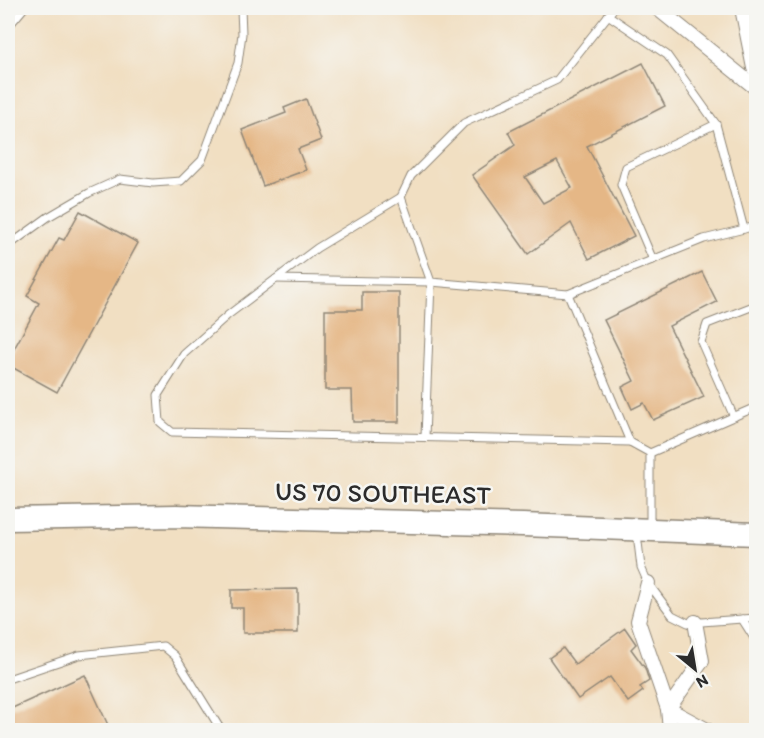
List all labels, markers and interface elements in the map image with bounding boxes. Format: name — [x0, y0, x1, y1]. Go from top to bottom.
street label: US 70 SOUTHEAST — [275, 475, 492, 511]
north arrow — [665, 639, 725, 699]
text: N — [693, 671, 712, 692]

